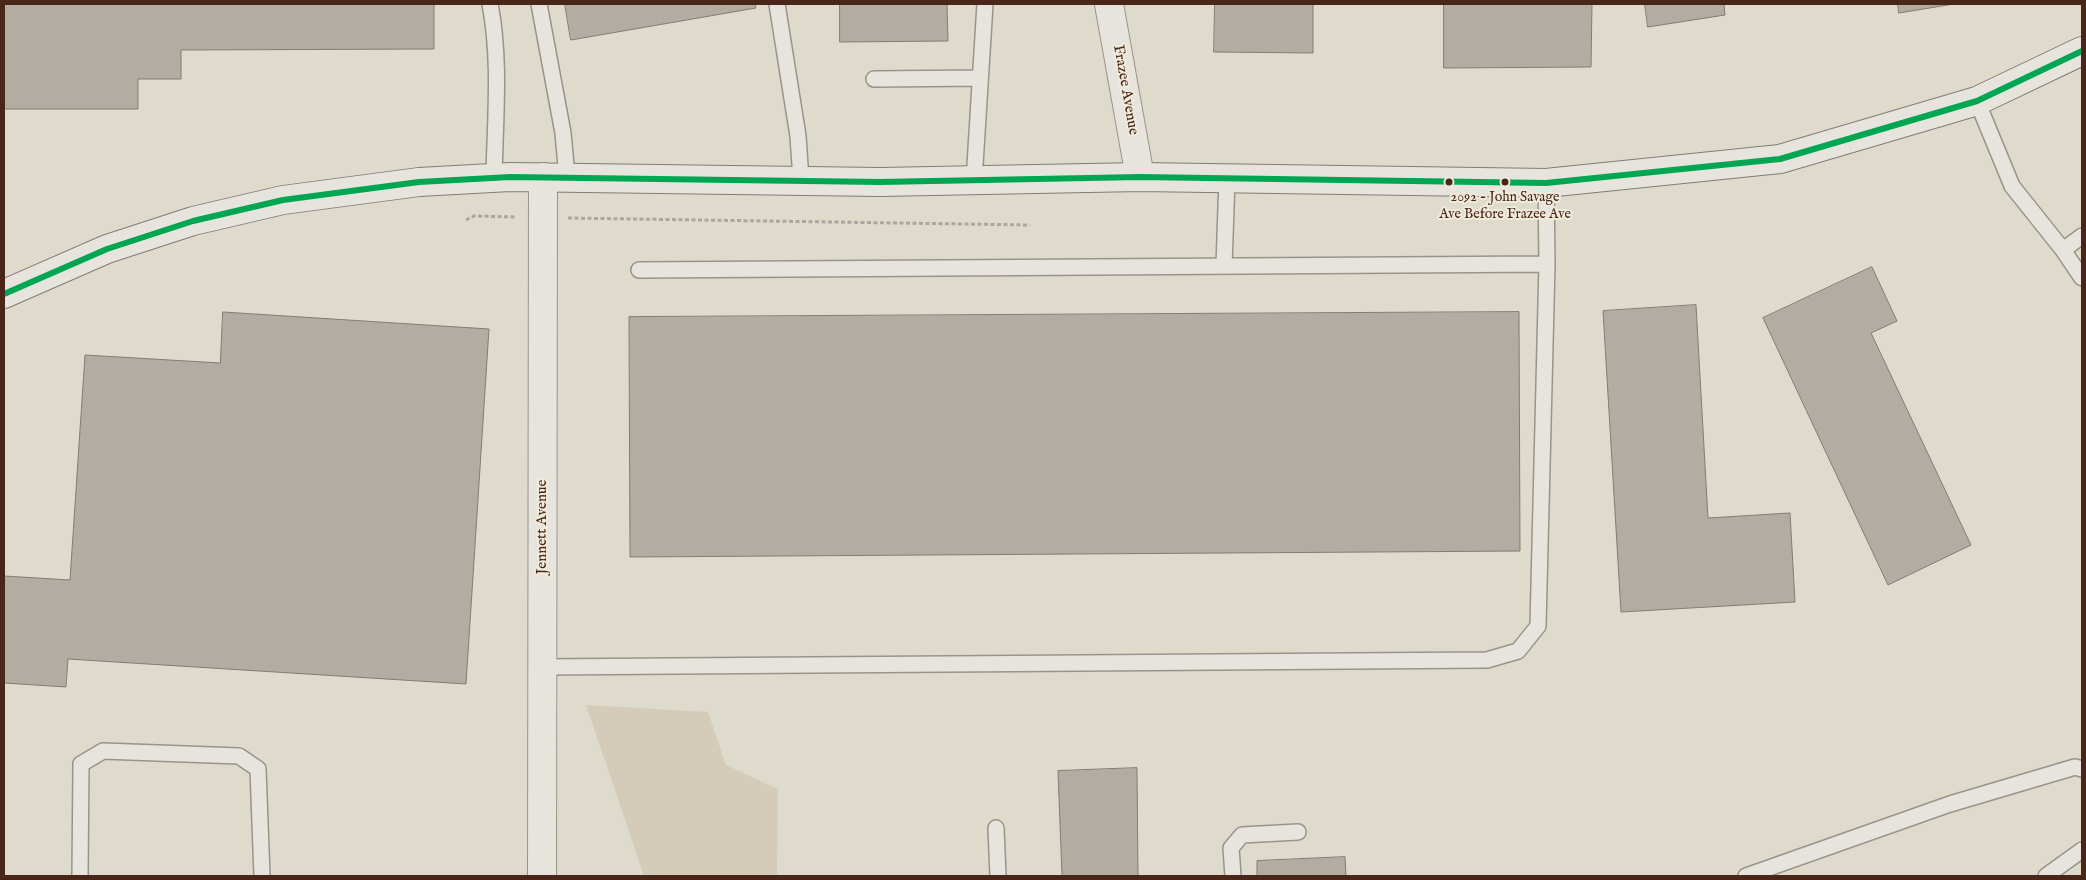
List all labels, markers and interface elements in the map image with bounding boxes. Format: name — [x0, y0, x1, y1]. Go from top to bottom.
street label: Frazee Avenue — [1108, 44, 1142, 136]
unlabelled marker — [1444, 177, 1454, 187]
marker: 2092 - John Savage Ave Before Frazee Ave — [1500, 177, 1510, 187]
place label: 2092 - John Savage Ave Before Frazee Ave — [1439, 190, 1571, 222]
street label: Jennett Avenue — [534, 480, 552, 574]

